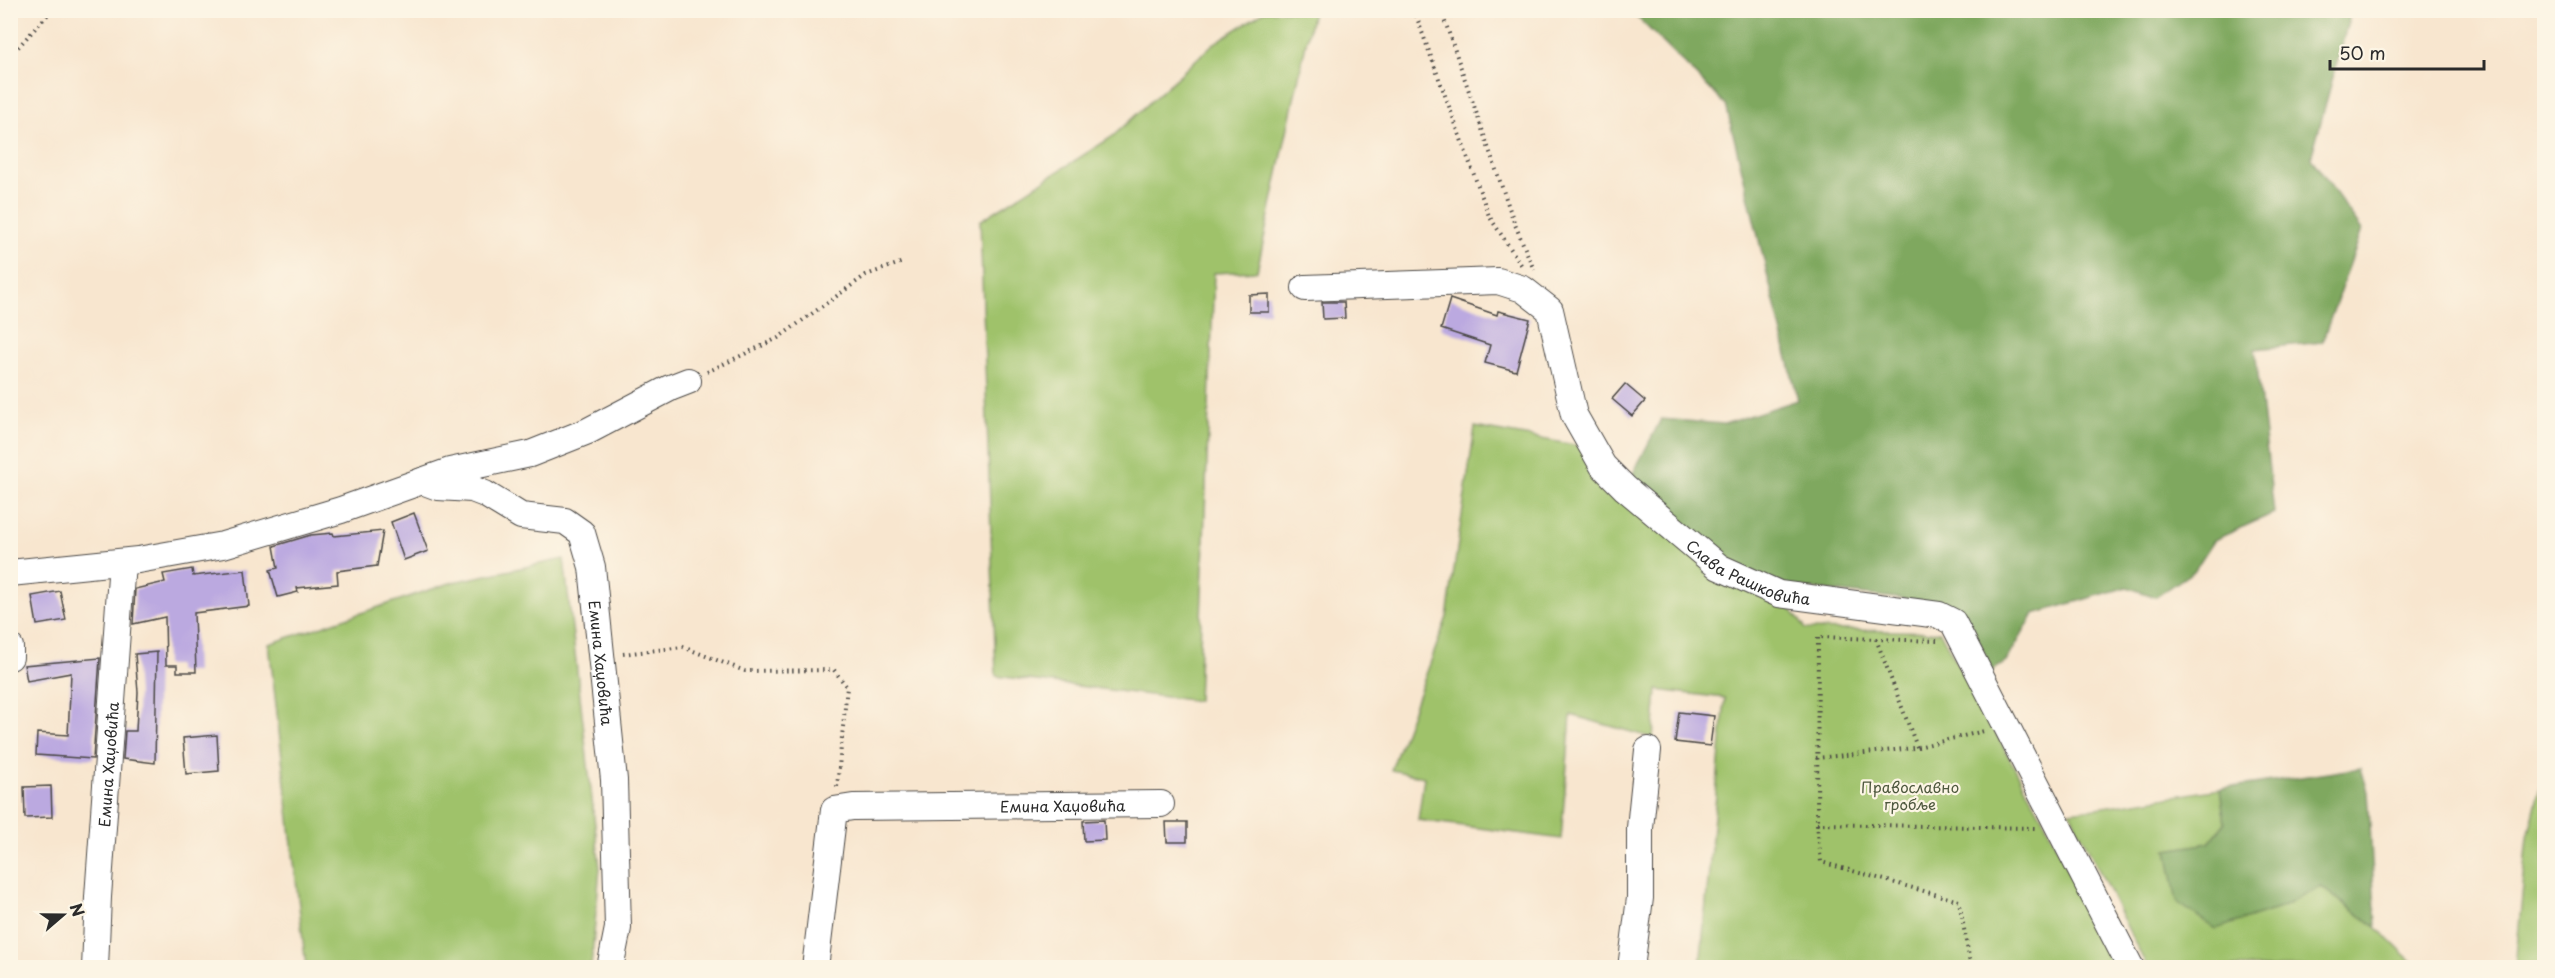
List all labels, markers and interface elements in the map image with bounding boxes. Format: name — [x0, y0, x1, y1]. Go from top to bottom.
scale bar — [2330, 33, 2484, 71]
text: 50 m — [2339, 39, 2386, 66]
street label: Слава Рашковића — [1682, 533, 1812, 610]
street label: Емина Хаџовића — [584, 599, 620, 727]
street label: Емина Хаџовића — [92, 700, 123, 828]
park label: Православно гробље — [1861, 775, 1959, 815]
street label: Емина Хаџовића — [1000, 793, 1126, 817]
north arrow — [33, 885, 93, 945]
text: N — [65, 899, 91, 920]

